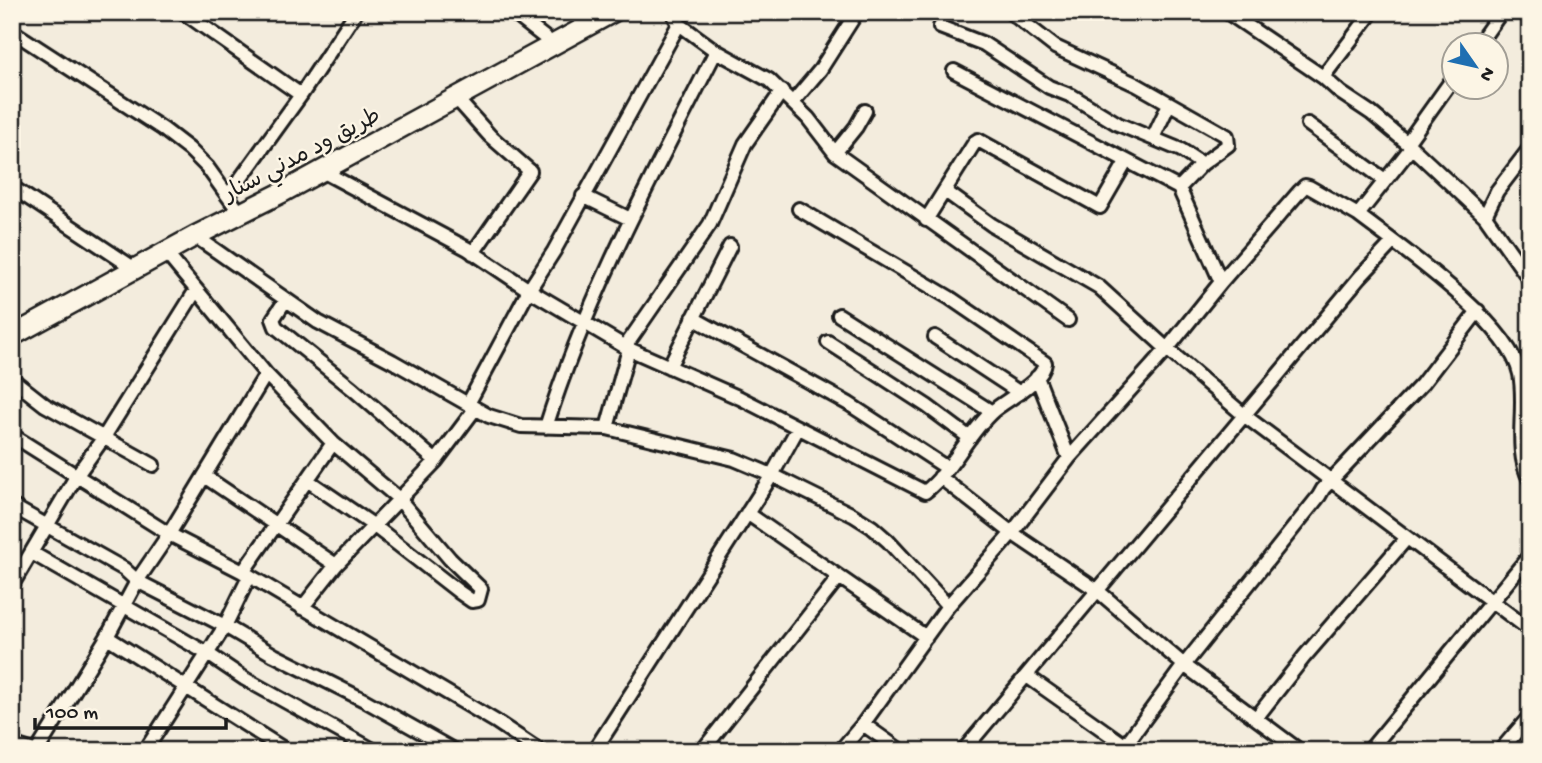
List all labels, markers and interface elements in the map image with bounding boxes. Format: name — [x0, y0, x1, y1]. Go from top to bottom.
north arrow — [1440, 32, 1510, 102]
text: N — [1473, 62, 1499, 85]
street label: طريق ود مدني سنار — [218, 103, 388, 213]
scale bar — [35, 686, 226, 730]
text: 100 m — [45, 702, 98, 727]

